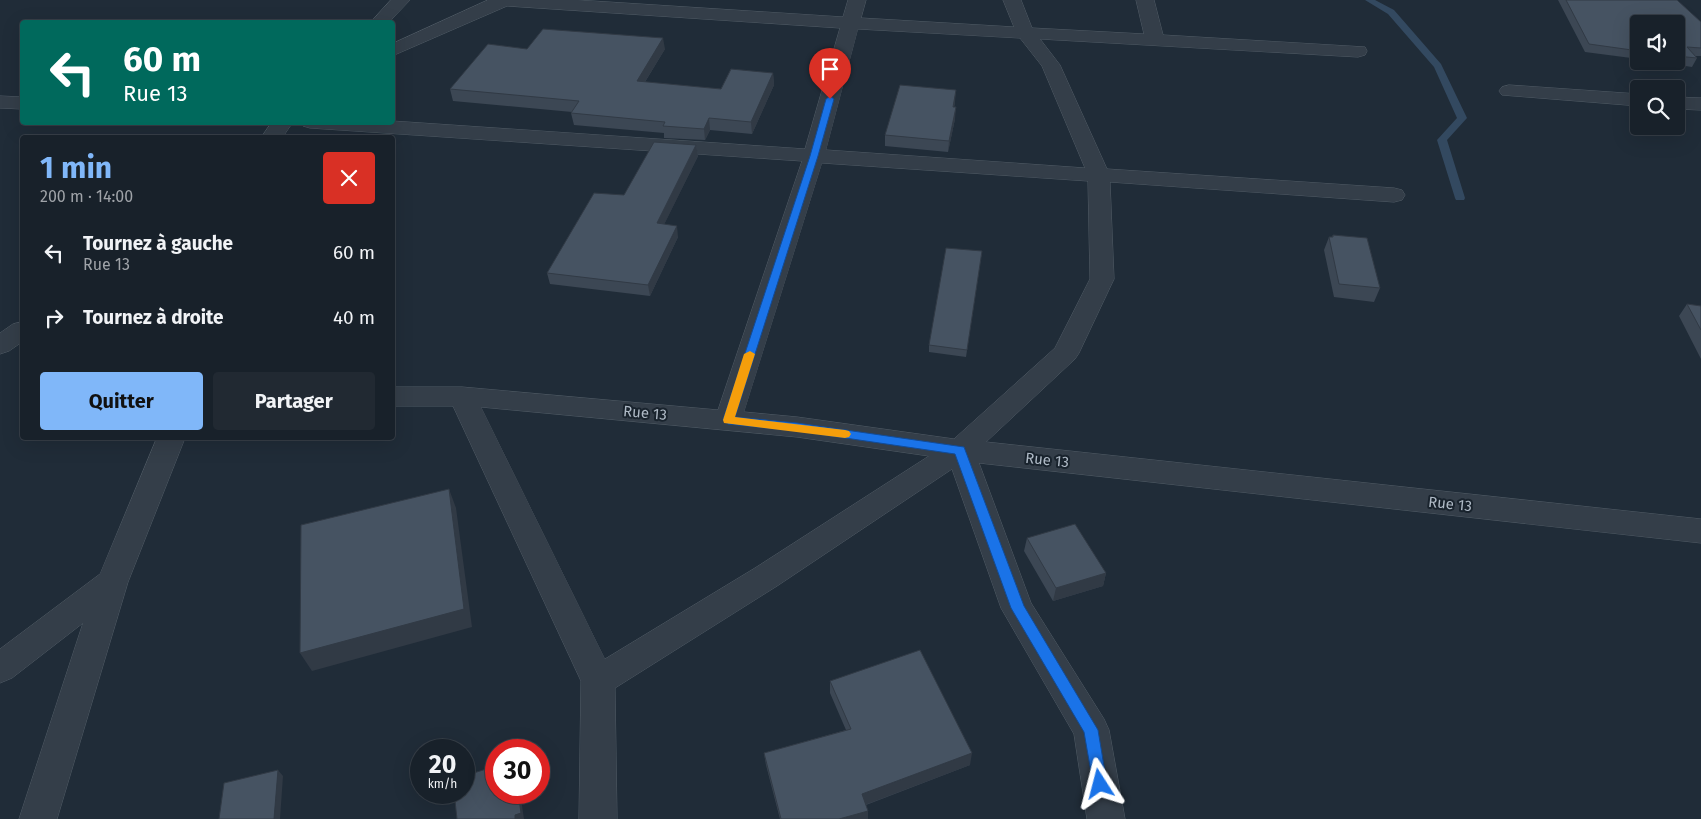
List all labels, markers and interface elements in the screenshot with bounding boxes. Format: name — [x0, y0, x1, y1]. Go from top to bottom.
map controls — [1630, 15, 1685, 135]
button: sound — [1630, 15, 1685, 70]
text: 60 m — [123, 38, 201, 80]
icon: left — [40, 40, 105, 105]
pin — [809, 48, 851, 99]
icon: arrive — [816, 55, 844, 83]
text: Rue 13 — [123, 80, 187, 107]
button: search — [1630, 80, 1685, 135]
text: 1 min — [40, 150, 112, 186]
button: close — [323, 152, 375, 204]
text: 200 m · 14:00 — [40, 187, 133, 206]
text: Tournez à gauche — [83, 232, 233, 255]
icon: left — [40, 239, 68, 267]
text: 60 m — [333, 241, 375, 264]
text: Rue 13 — [83, 255, 130, 274]
icon: right — [40, 304, 68, 332]
text: Tournez à droite — [83, 306, 224, 329]
text: 40 m — [333, 306, 375, 329]
button: Quitter — [40, 372, 203, 430]
button: Partager — [213, 372, 375, 430]
street label: Rue 13 — [622, 402, 668, 424]
street label: Rue 13 — [1024, 449, 1070, 471]
street label: Rue 13 — [1427, 493, 1473, 515]
speed limit sign: 30 — [485, 739, 550, 804]
text: 20 — [429, 750, 456, 780]
position arrow — [1073, 757, 1125, 809]
text: km/h — [428, 777, 457, 791]

